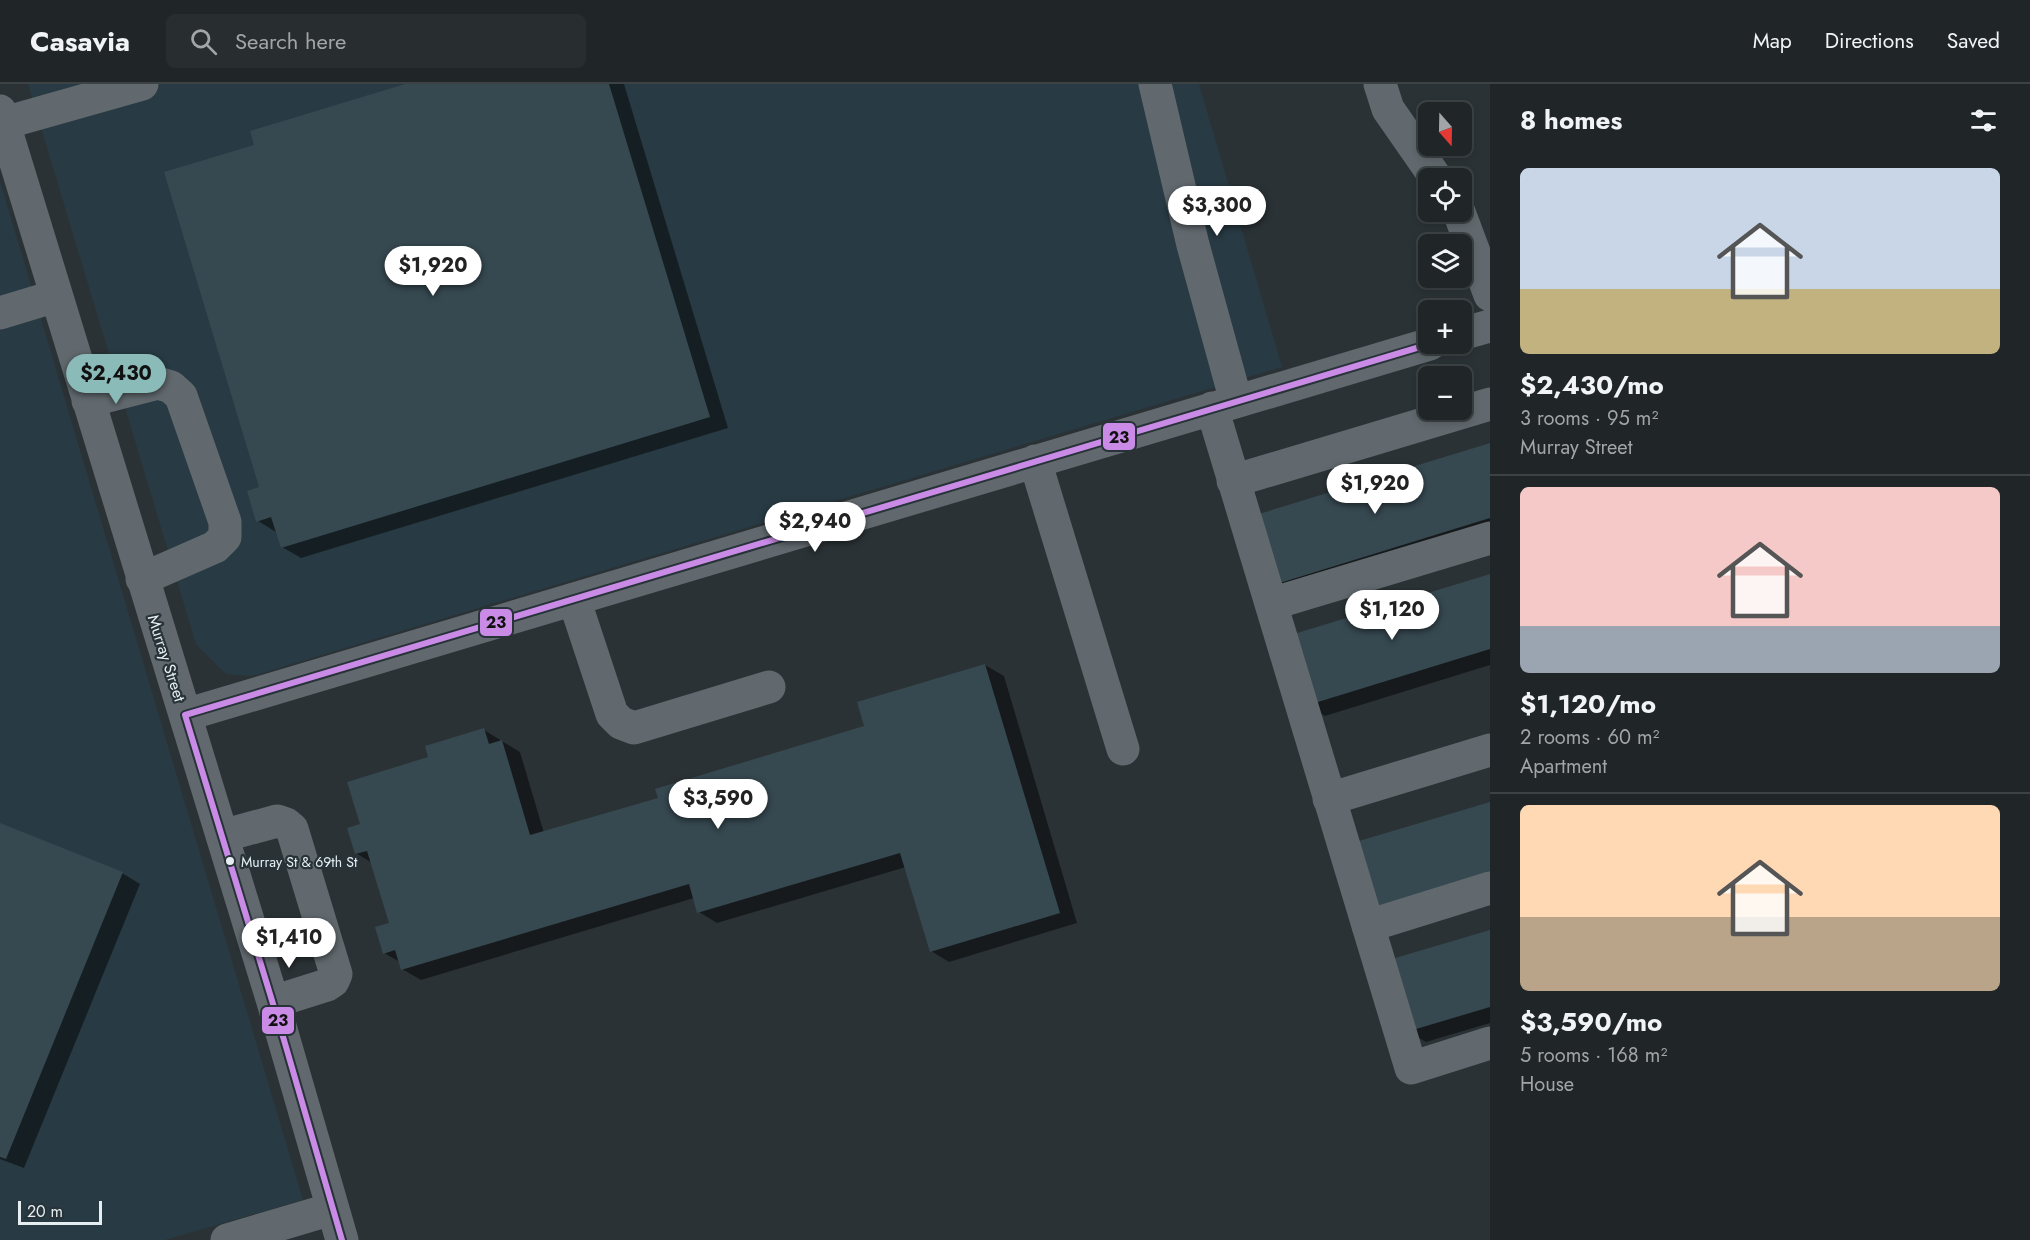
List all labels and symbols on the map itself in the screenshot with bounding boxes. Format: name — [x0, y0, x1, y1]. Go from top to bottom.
north arrow — [1418, 102, 1472, 156]
pin: $3,300 — [1168, 186, 1266, 237]
pin: $1,920 — [384, 246, 482, 297]
pin: $2,430 — [67, 354, 165, 405]
line badge: 23 — [1102, 422, 1136, 451]
text: 23 — [1109, 426, 1129, 449]
pin: $1,920 — [1326, 464, 1424, 515]
pin: $2,940 — [766, 502, 864, 553]
pin: $1,120 — [1343, 590, 1441, 641]
line badge: 23 — [479, 608, 513, 637]
text: 23 — [486, 611, 506, 634]
street label: Murray Street — [142, 612, 191, 705]
pin: $3,590 — [669, 779, 767, 830]
place label: Murray St & 69th St — [241, 852, 358, 872]
marker: Murray St & 69th St — [224, 855, 236, 867]
pin: $1,410 — [240, 918, 338, 969]
line badge: 23 — [261, 1006, 295, 1035]
text: 23 — [268, 1009, 288, 1032]
scale bar — [18, 1198, 102, 1226]

